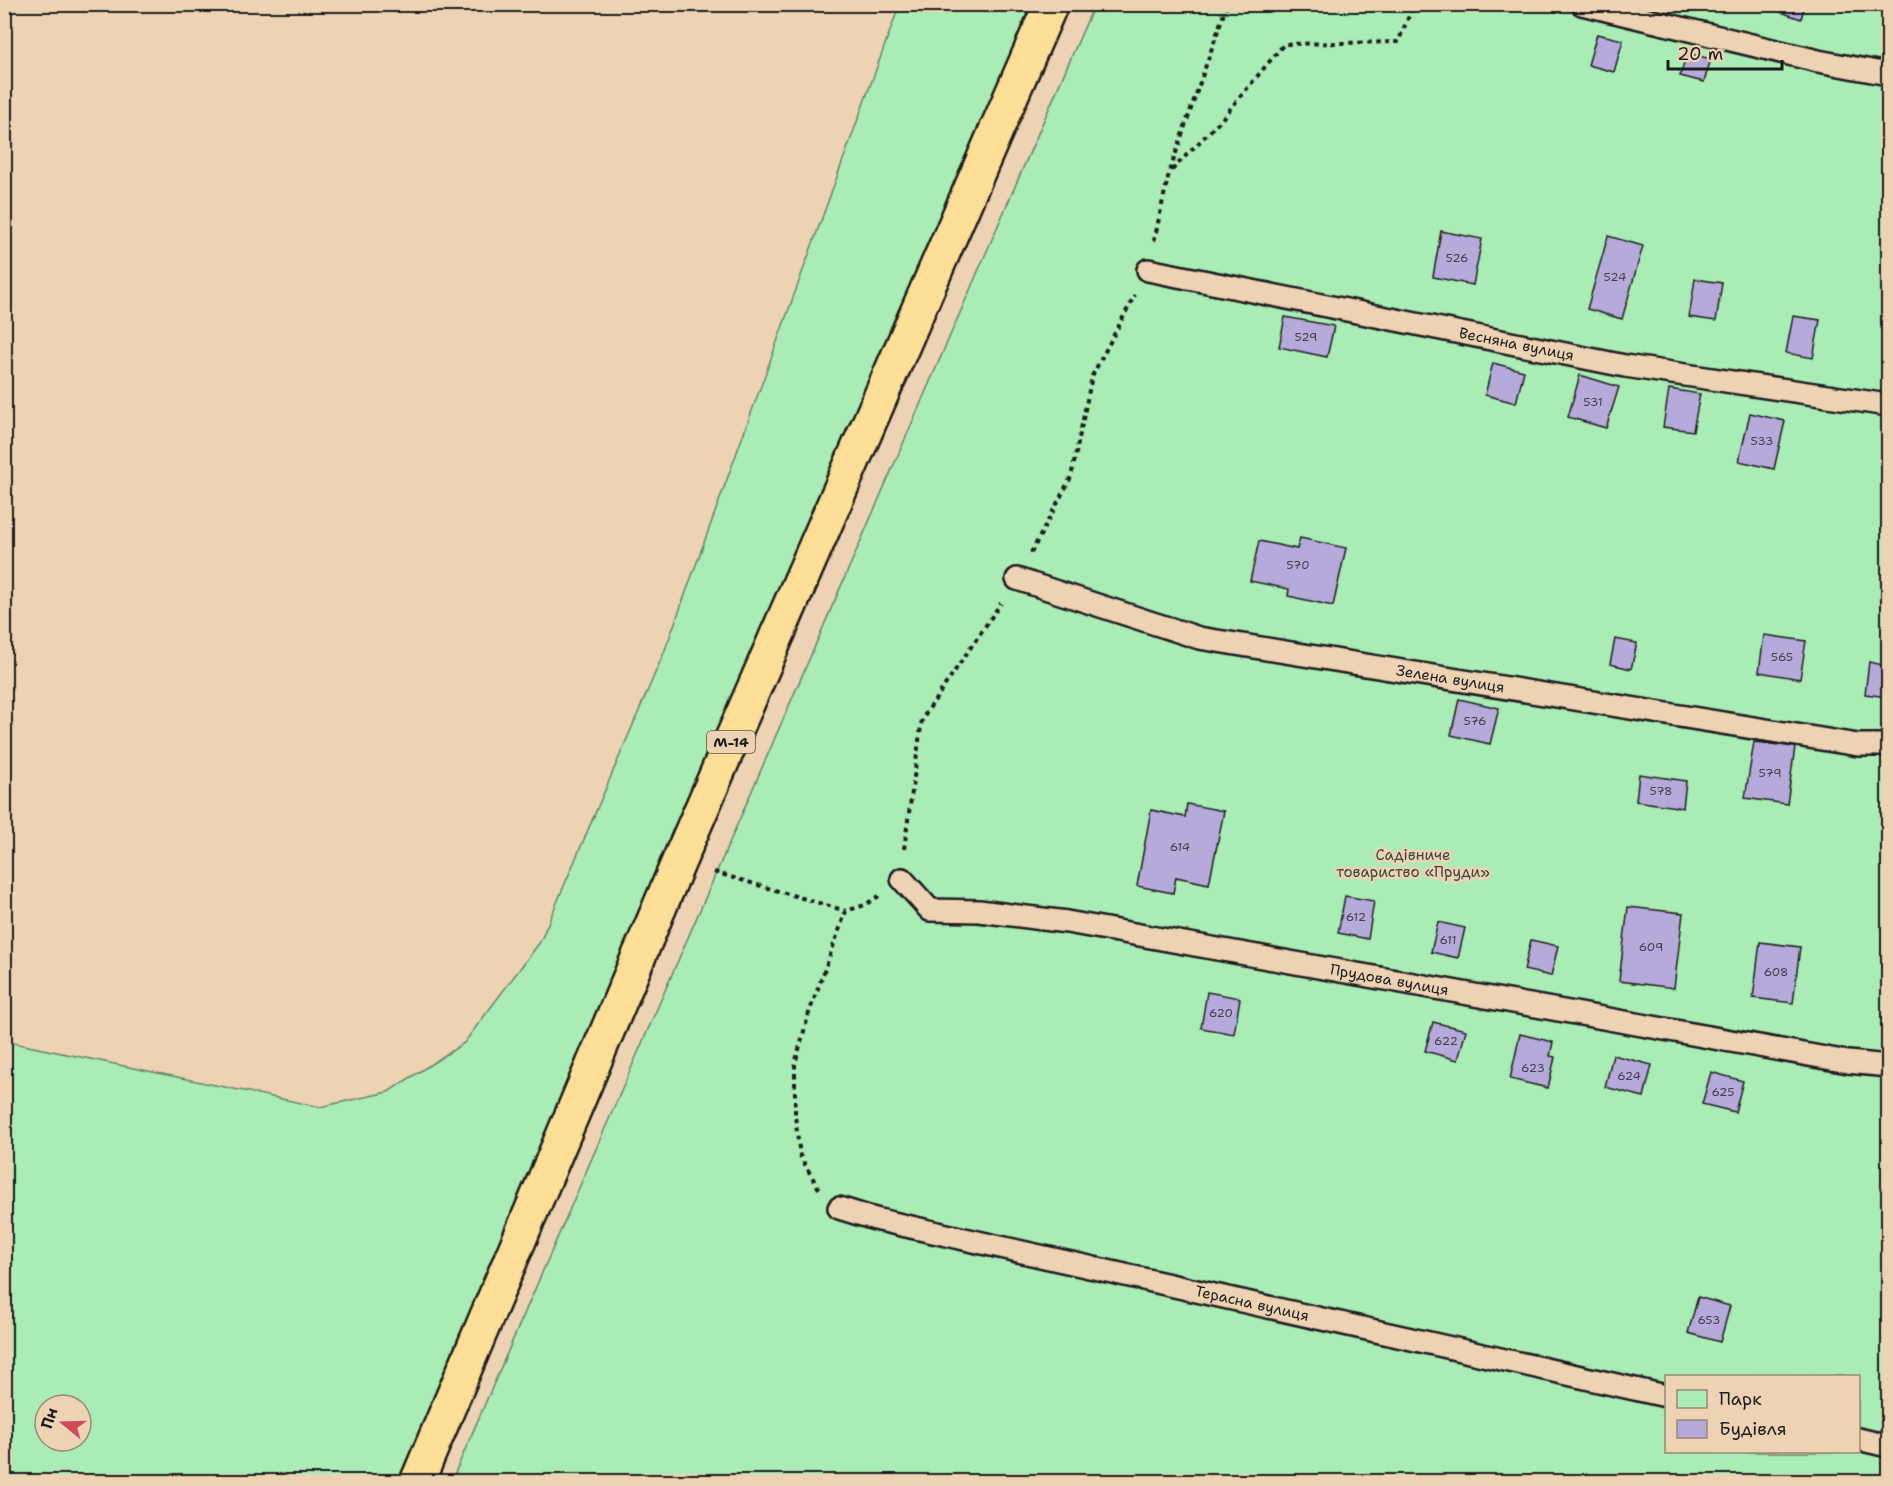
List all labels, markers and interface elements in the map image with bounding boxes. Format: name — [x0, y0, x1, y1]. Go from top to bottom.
scale bar — [1668, 33, 1782, 71]
text: 20 m — [1677, 42, 1723, 66]
house number: 526 — [1445, 250, 1469, 266]
house number: 524 — [1604, 269, 1626, 285]
street label: Весняна вулиця — [1457, 323, 1576, 366]
house number: 529 — [1295, 329, 1317, 345]
house number: 531 — [1583, 394, 1603, 410]
house number: 533 — [1751, 433, 1773, 449]
house number: 570 — [1286, 557, 1310, 573]
house number: 565 — [1771, 649, 1793, 665]
street label: Зелена вулиця — [1395, 660, 1506, 697]
house number: 576 — [1463, 713, 1487, 729]
road number: М-14 — [707, 731, 755, 753]
house number: 579 — [1758, 765, 1782, 781]
house number: 578 — [1649, 783, 1673, 799]
house number: 614 — [1170, 839, 1190, 855]
park label: Садівниче товариство «Пруди» — [1336, 845, 1490, 882]
house number: 612 — [1346, 909, 1366, 925]
house number: 611 — [1439, 932, 1457, 948]
house number: 609 — [1639, 939, 1663, 955]
street label: Прудова вулиця — [1329, 959, 1450, 1000]
house number: 608 — [1764, 964, 1788, 980]
house number: 620 — [1209, 1005, 1233, 1021]
house number: 622 — [1434, 1033, 1458, 1049]
house number: 623 — [1521, 1060, 1545, 1076]
house number: 624 — [1617, 1068, 1641, 1084]
house number: 625 — [1711, 1084, 1735, 1100]
street label: Терасна вулиця — [1193, 1281, 1311, 1326]
house number: 653 — [1697, 1312, 1721, 1328]
legend — [1665, 1375, 1860, 1453]
text: Парк — [1719, 1387, 1762, 1411]
north arrow — [33, 1393, 93, 1453]
text: Пн — [36, 1405, 63, 1432]
text: Будівля — [1719, 1417, 1787, 1441]

